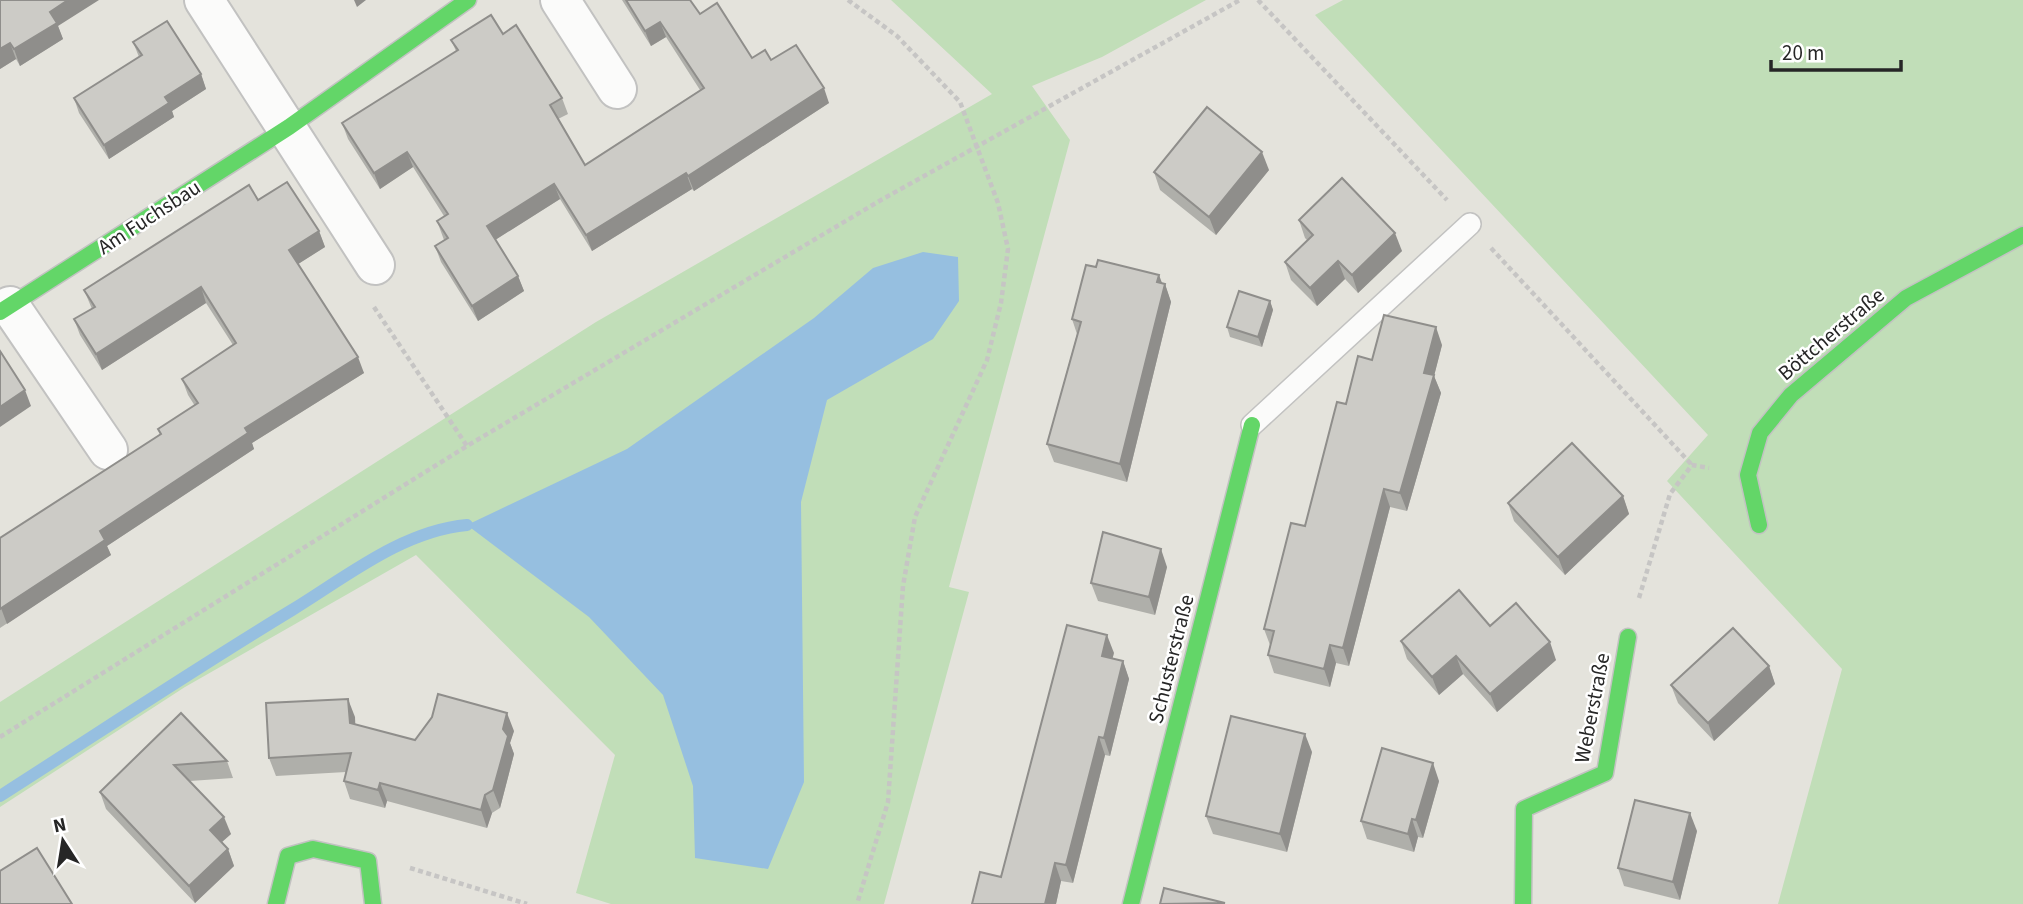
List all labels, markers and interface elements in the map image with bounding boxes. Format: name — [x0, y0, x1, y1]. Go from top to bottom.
scale bar — [1771, 28, 1900, 72]
text: 20 m — [1782, 38, 1824, 68]
street label: Am Fuchsbau — [92, 172, 206, 262]
street label: Böttcherstraße — [1771, 280, 1891, 388]
street label: Schusterstraße — [1140, 591, 1202, 727]
street label: Weberstraße — [1567, 650, 1617, 766]
north arrow — [28, 806, 98, 876]
text: N — [51, 811, 69, 840]

